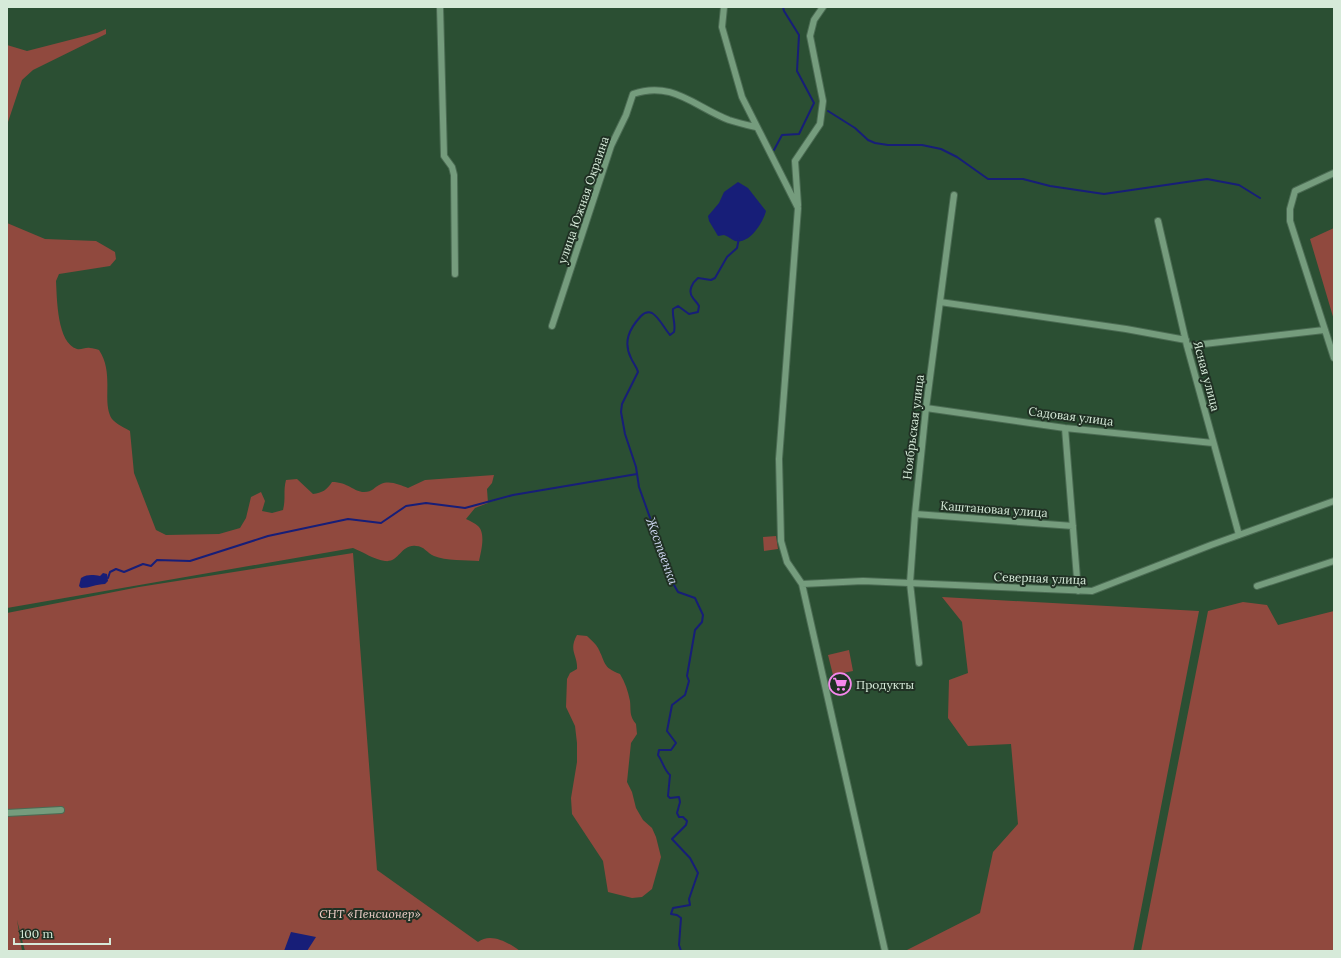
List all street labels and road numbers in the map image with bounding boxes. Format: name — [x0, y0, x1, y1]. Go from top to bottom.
street label: улица Южная Окраина — [554, 134, 612, 266]
street label: Ясная улица — [1190, 339, 1224, 413]
street label: Ноябрьская улица — [899, 374, 927, 480]
street label: Садовая улица — [1028, 403, 1114, 429]
street label: Каштановая улица — [940, 498, 1048, 520]
street label: Северная улица — [993, 569, 1087, 587]

